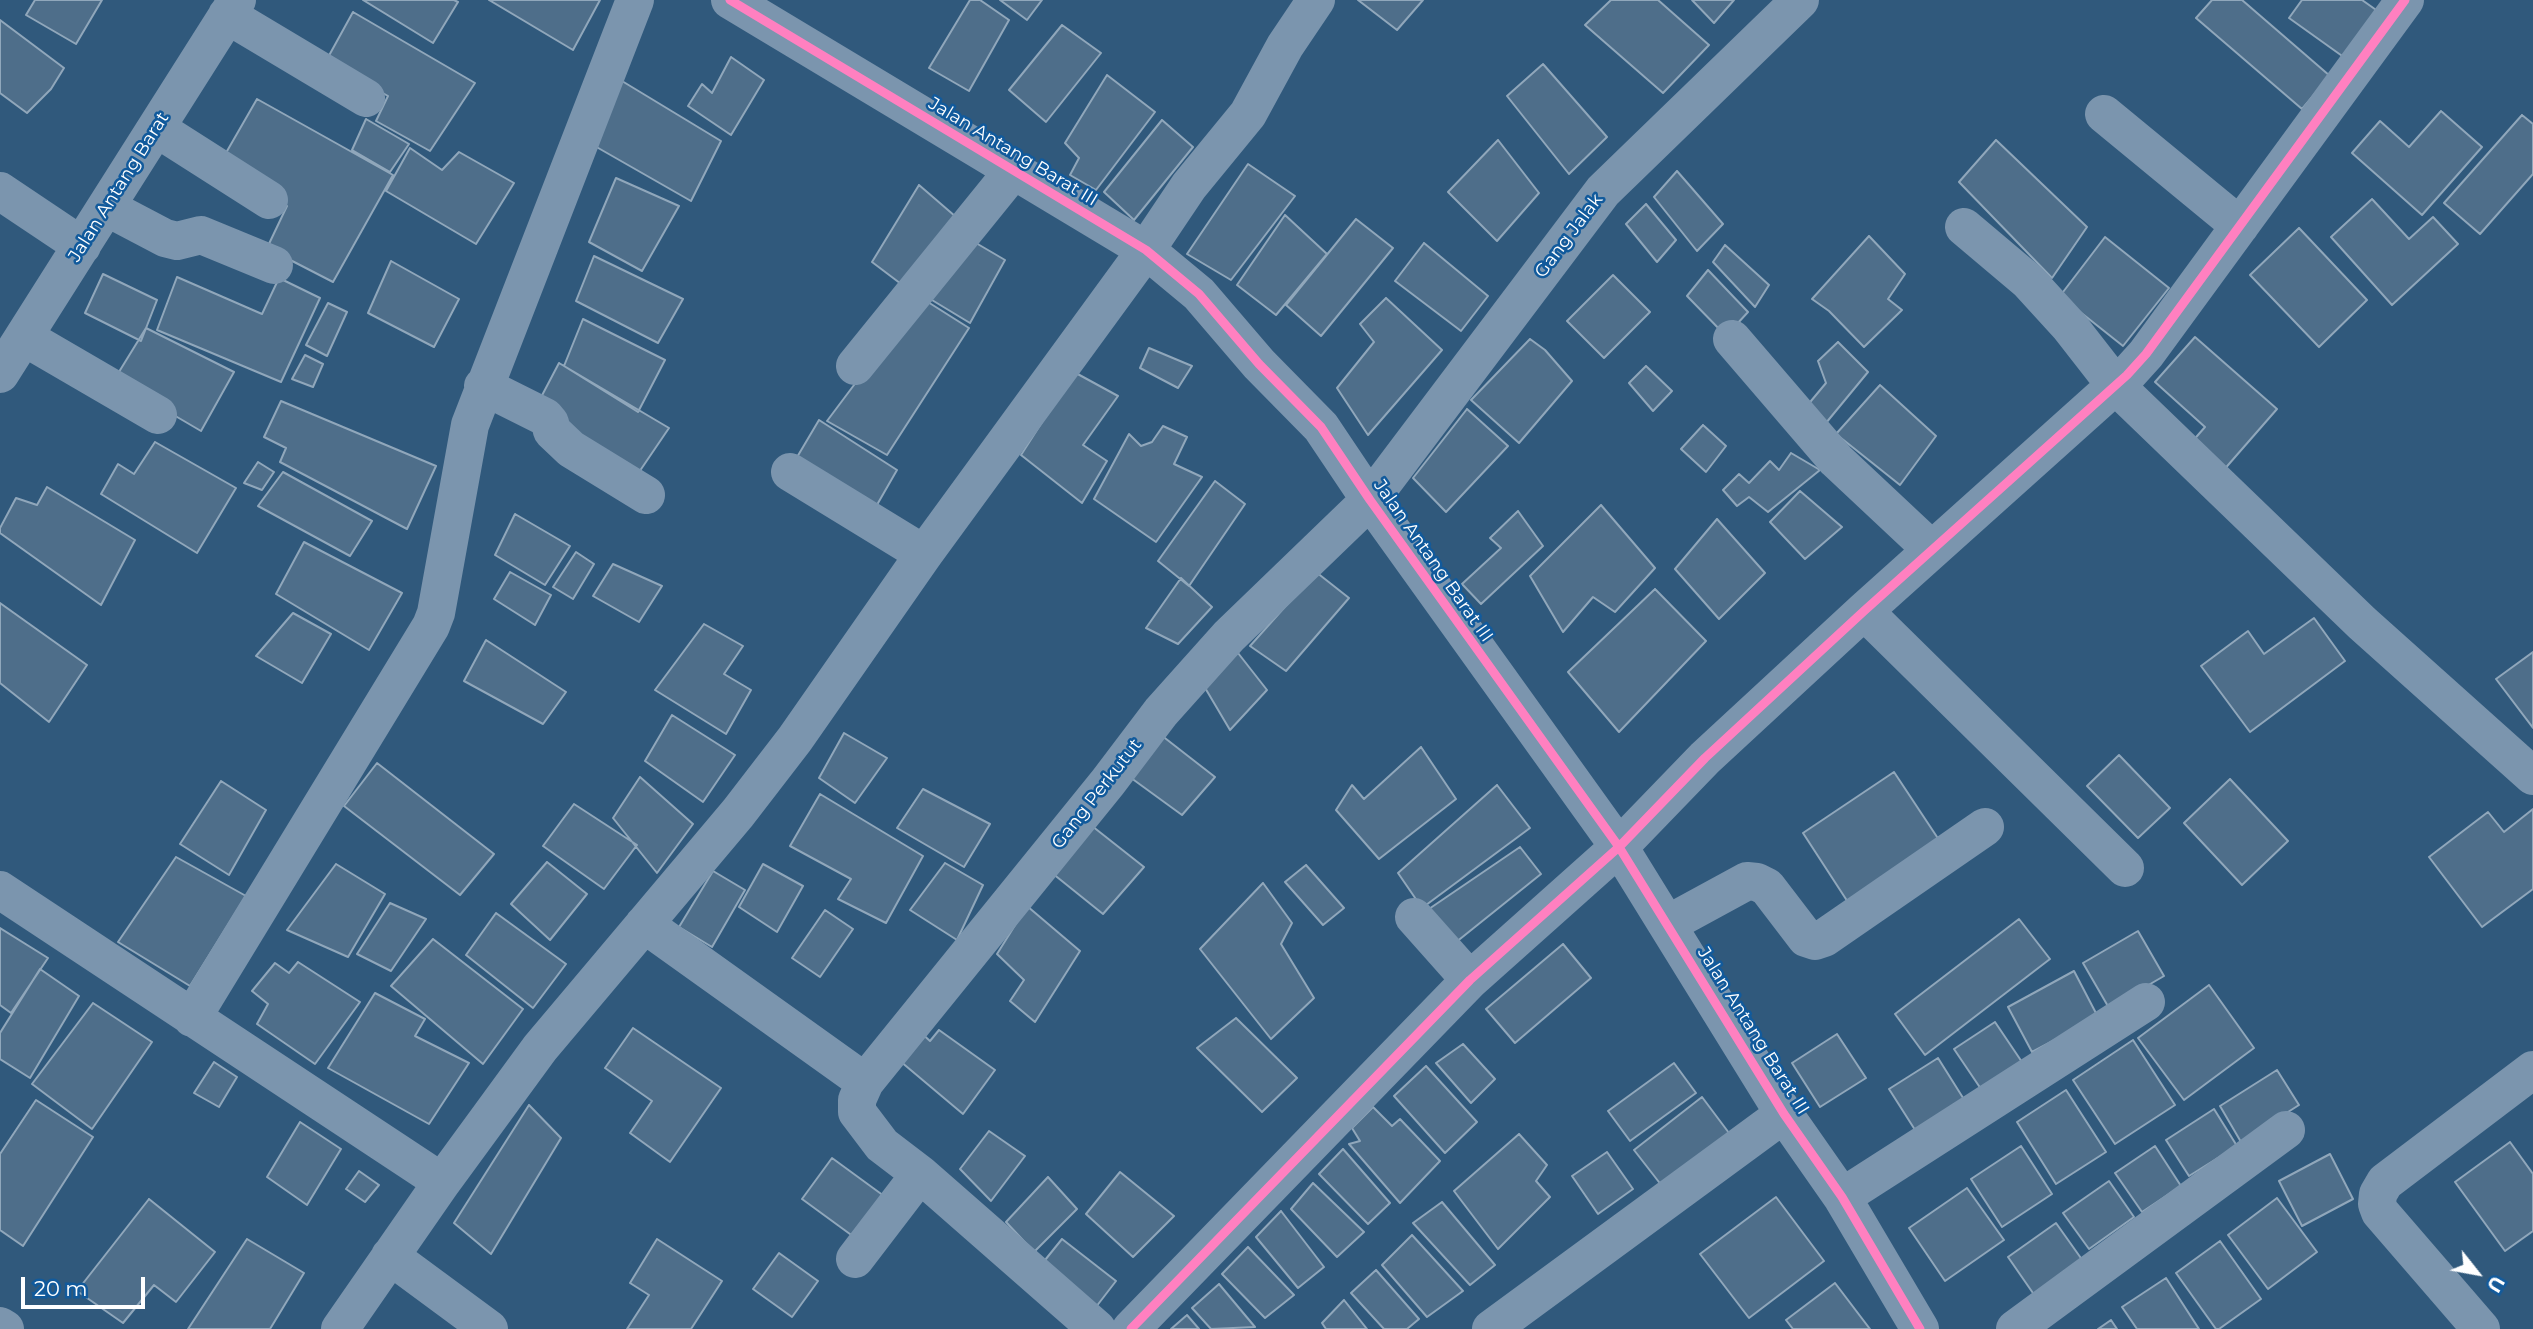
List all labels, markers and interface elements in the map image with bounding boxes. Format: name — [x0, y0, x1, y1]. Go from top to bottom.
street label: Jalan Antang Barat III — [925, 93, 1101, 211]
street label: Jalan Antang Barat — [64, 108, 174, 266]
street label: Gang Jalak — [1530, 190, 1608, 282]
street label: Jalan Antang Barat III — [1369, 476, 1497, 646]
street label: Gang Perkutut — [1047, 735, 1147, 853]
street label: Jalan Antang Barat III — [1693, 943, 1813, 1119]
north arrow — [2442, 1238, 2512, 1308]
scale bar — [24, 1262, 149, 1306]
text: U — [2482, 1272, 2509, 1296]
text: 20 m — [34, 1276, 88, 1301]

